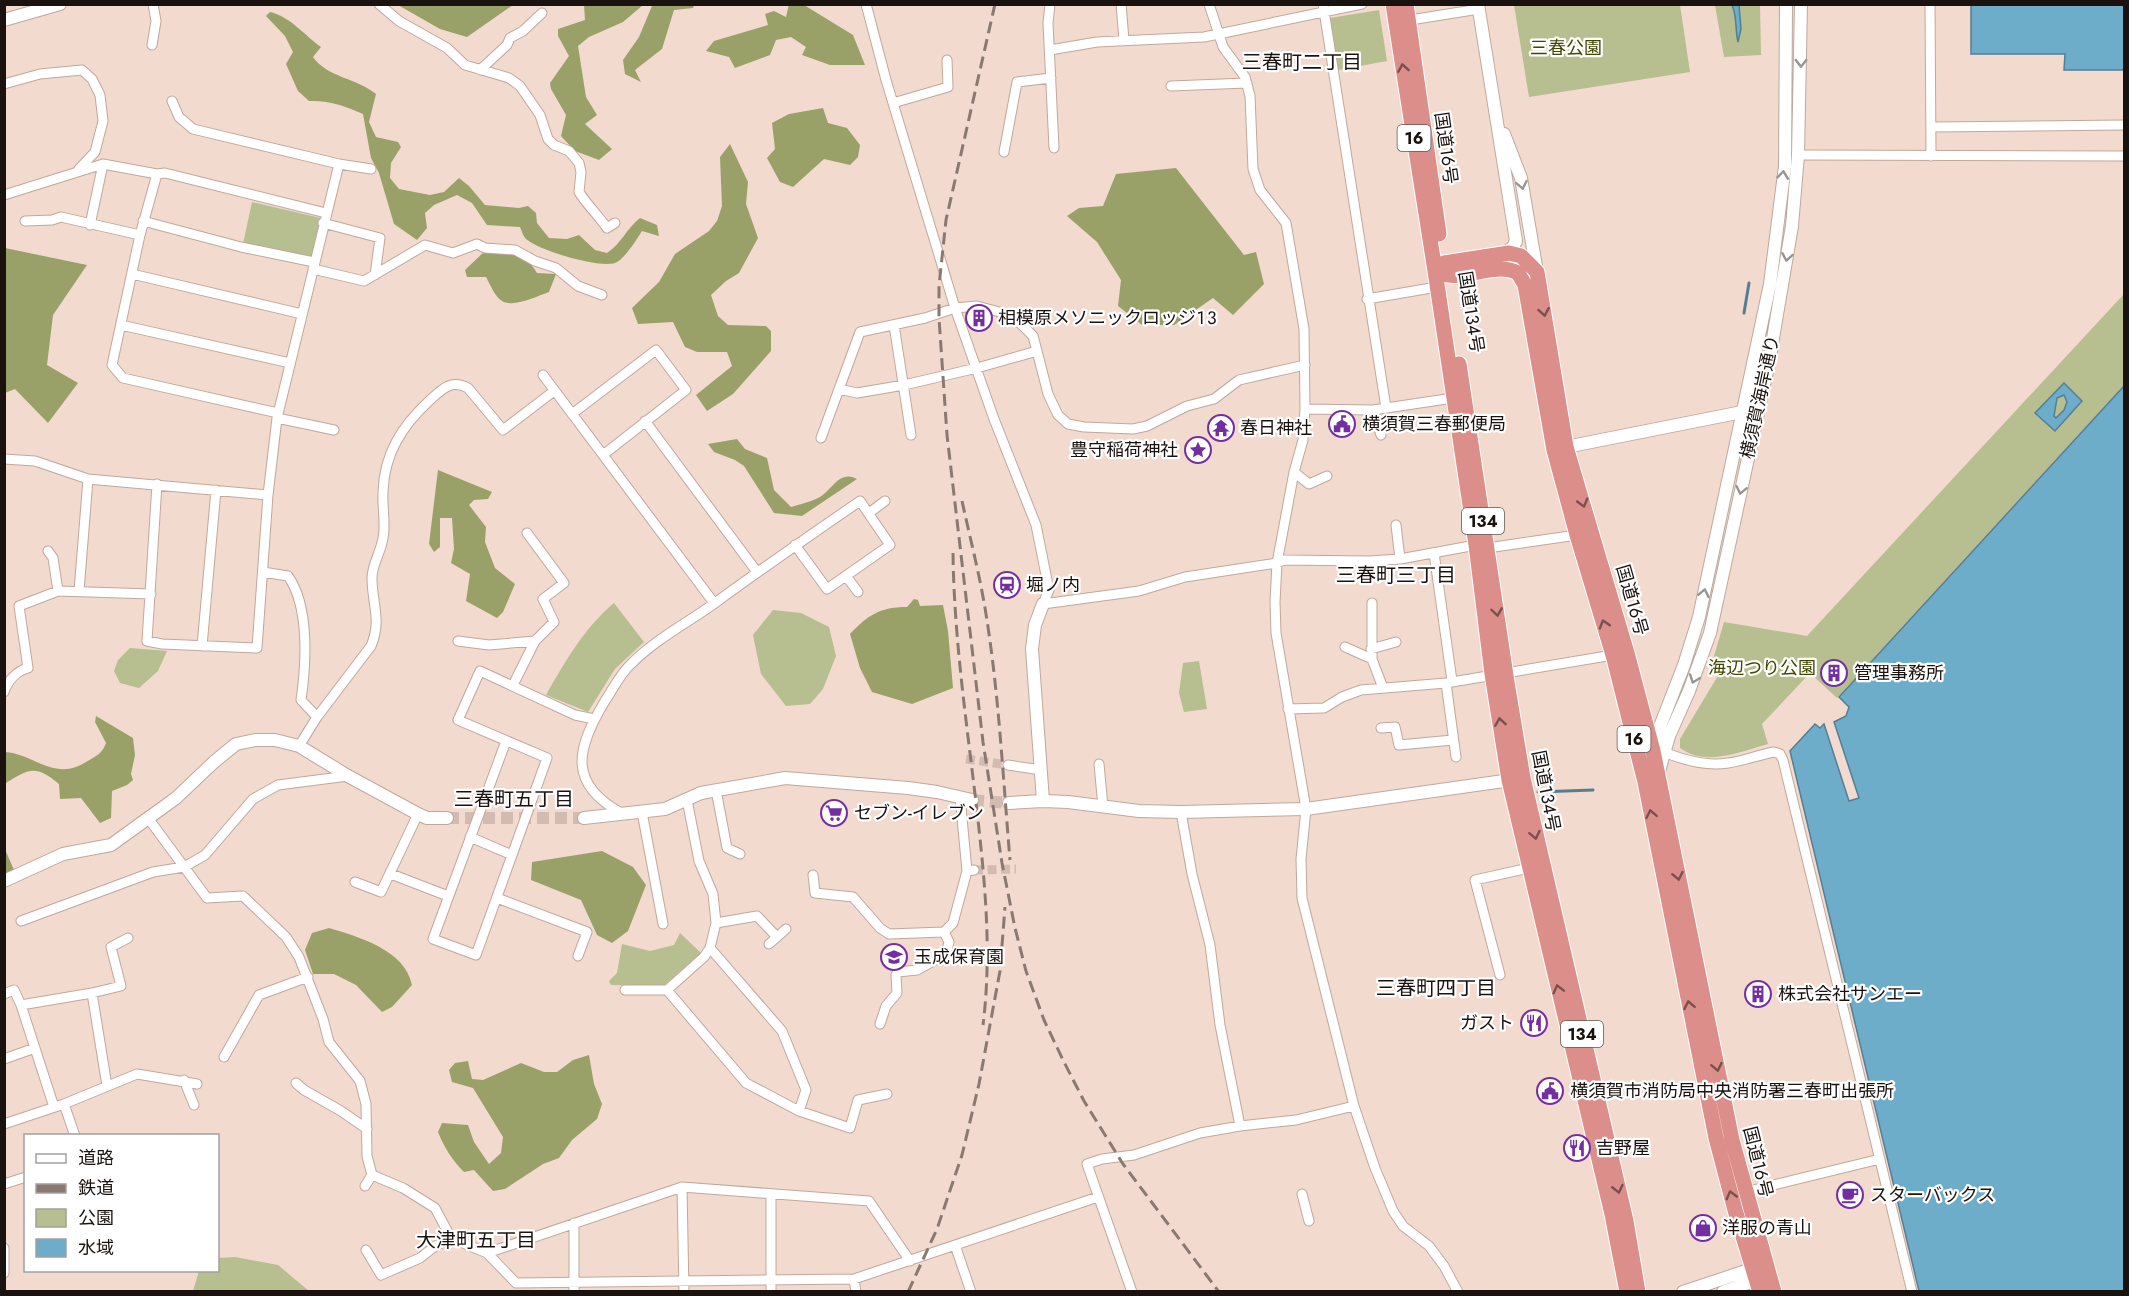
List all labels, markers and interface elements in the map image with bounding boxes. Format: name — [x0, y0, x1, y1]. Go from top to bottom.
park label: 三春公園 — [1530, 35, 1602, 61]
district label: 三春町二丁目 — [1242, 48, 1362, 77]
one-way arrow — [1795, 58, 1807, 67]
one-way arrow — [1397, 64, 1409, 73]
street label: 国道16号 — [1428, 110, 1464, 186]
road number: 16 — [1398, 125, 1430, 151]
one-way arrow — [1777, 170, 1789, 180]
one-way arrow — [1515, 180, 1528, 190]
one-way arrow — [1781, 252, 1794, 262]
street label: 国道134号 — [1452, 269, 1490, 355]
building icon: 相模原メソニックロッジ１３ — [964, 303, 994, 333]
place label: 相模原メソニックロッジ１３ — [998, 305, 1217, 331]
one-way arrow — [1537, 307, 1550, 317]
street label: 横須賀海岸通り — [1734, 333, 1786, 461]
public building icon: 横須賀三春郵便局 — [1327, 409, 1357, 439]
place label: 横須賀三春郵便局 — [1362, 411, 1506, 437]
temple icon: 春日神社 — [1206, 413, 1236, 443]
place label: 春日神社 — [1240, 415, 1312, 441]
place icon: 豊守稲荷神社 — [1183, 435, 1213, 465]
place label: 豊守稲荷神社 — [1070, 437, 1178, 463]
one-way arrow — [1735, 484, 1748, 494]
one-way arrow — [1576, 497, 1588, 508]
road number: 134 — [1462, 508, 1504, 534]
district label: 三春町三丁目 — [1336, 561, 1456, 590]
street label: 国道16号 — [1610, 562, 1654, 638]
station icon: 堀ノ内 — [992, 570, 1022, 600]
place label: 堀ノ内 — [1026, 572, 1080, 598]
one-way arrow — [1697, 589, 1710, 599]
one-way arrow — [1490, 607, 1502, 616]
one-way arrow — [1599, 619, 1611, 630]
park label: 海辺つり公園 — [1708, 655, 1816, 681]
building icon: 管理事務所 — [1819, 658, 1849, 688]
place label: 管理事務所 — [1854, 660, 1944, 686]
one-way arrow — [1688, 673, 1701, 683]
one-way arrow — [1494, 718, 1507, 728]
road number: 16 — [1618, 726, 1650, 752]
street label: 国道134号 — [1525, 748, 1567, 834]
district label: 三春町五丁目 — [454, 785, 574, 814]
supermarket icon: セブン-イレブン — [819, 798, 849, 828]
place label: セブン-イレブン — [854, 800, 984, 826]
one-way arrow — [1645, 809, 1658, 819]
one-way arrow — [1528, 830, 1541, 840]
one-way arrow — [1671, 871, 1684, 881]
school or university icon: 玉成保育園 — [879, 942, 909, 972]
place label: 玉成保育園 — [914, 944, 1004, 970]
district label: 三春町四丁目 — [1376, 974, 1496, 1003]
building icon: 株式会社サンエー — [1743, 979, 1773, 1009]
place label: 株式会社サンエー — [1778, 981, 1922, 1007]
one-way arrow — [1553, 984, 1566, 994]
one-way arrow — [1683, 1000, 1696, 1010]
restaurant icon: ガスト — [1519, 1008, 1549, 1038]
place label: ガスト — [1460, 1010, 1514, 1036]
road number: 134 — [1561, 1021, 1603, 1047]
one-way arrow — [1710, 1062, 1723, 1072]
public building icon: 横須賀市消防局中央消防署三春町出張所 — [1535, 1076, 1565, 1106]
place label: 横須賀市消防局中央消防署三春町出張所 — [1570, 1078, 1894, 1104]
street label: 国道16号 — [1737, 1124, 1779, 1200]
restaurant icon: 吉野屋 — [1562, 1133, 1592, 1163]
legend — [24, 1134, 219, 1272]
place label: 吉野屋 — [1596, 1135, 1650, 1161]
text: 道路 — [78, 1145, 114, 1171]
text: 鉄道 — [78, 1175, 114, 1201]
cafe icon: スターバックス — [1835, 1180, 1865, 1210]
place label: スターバックス — [1870, 1182, 1995, 1208]
one-way arrow — [1610, 1183, 1623, 1193]
one-way arrow — [1726, 1190, 1738, 1201]
text: 公園 — [78, 1205, 114, 1231]
shop icon: 洋服の青山 — [1688, 1213, 1718, 1243]
place label: 洋服の青山 — [1722, 1215, 1812, 1241]
district label: 大津町五丁目 — [416, 1226, 536, 1255]
text: 水域 — [78, 1235, 114, 1261]

